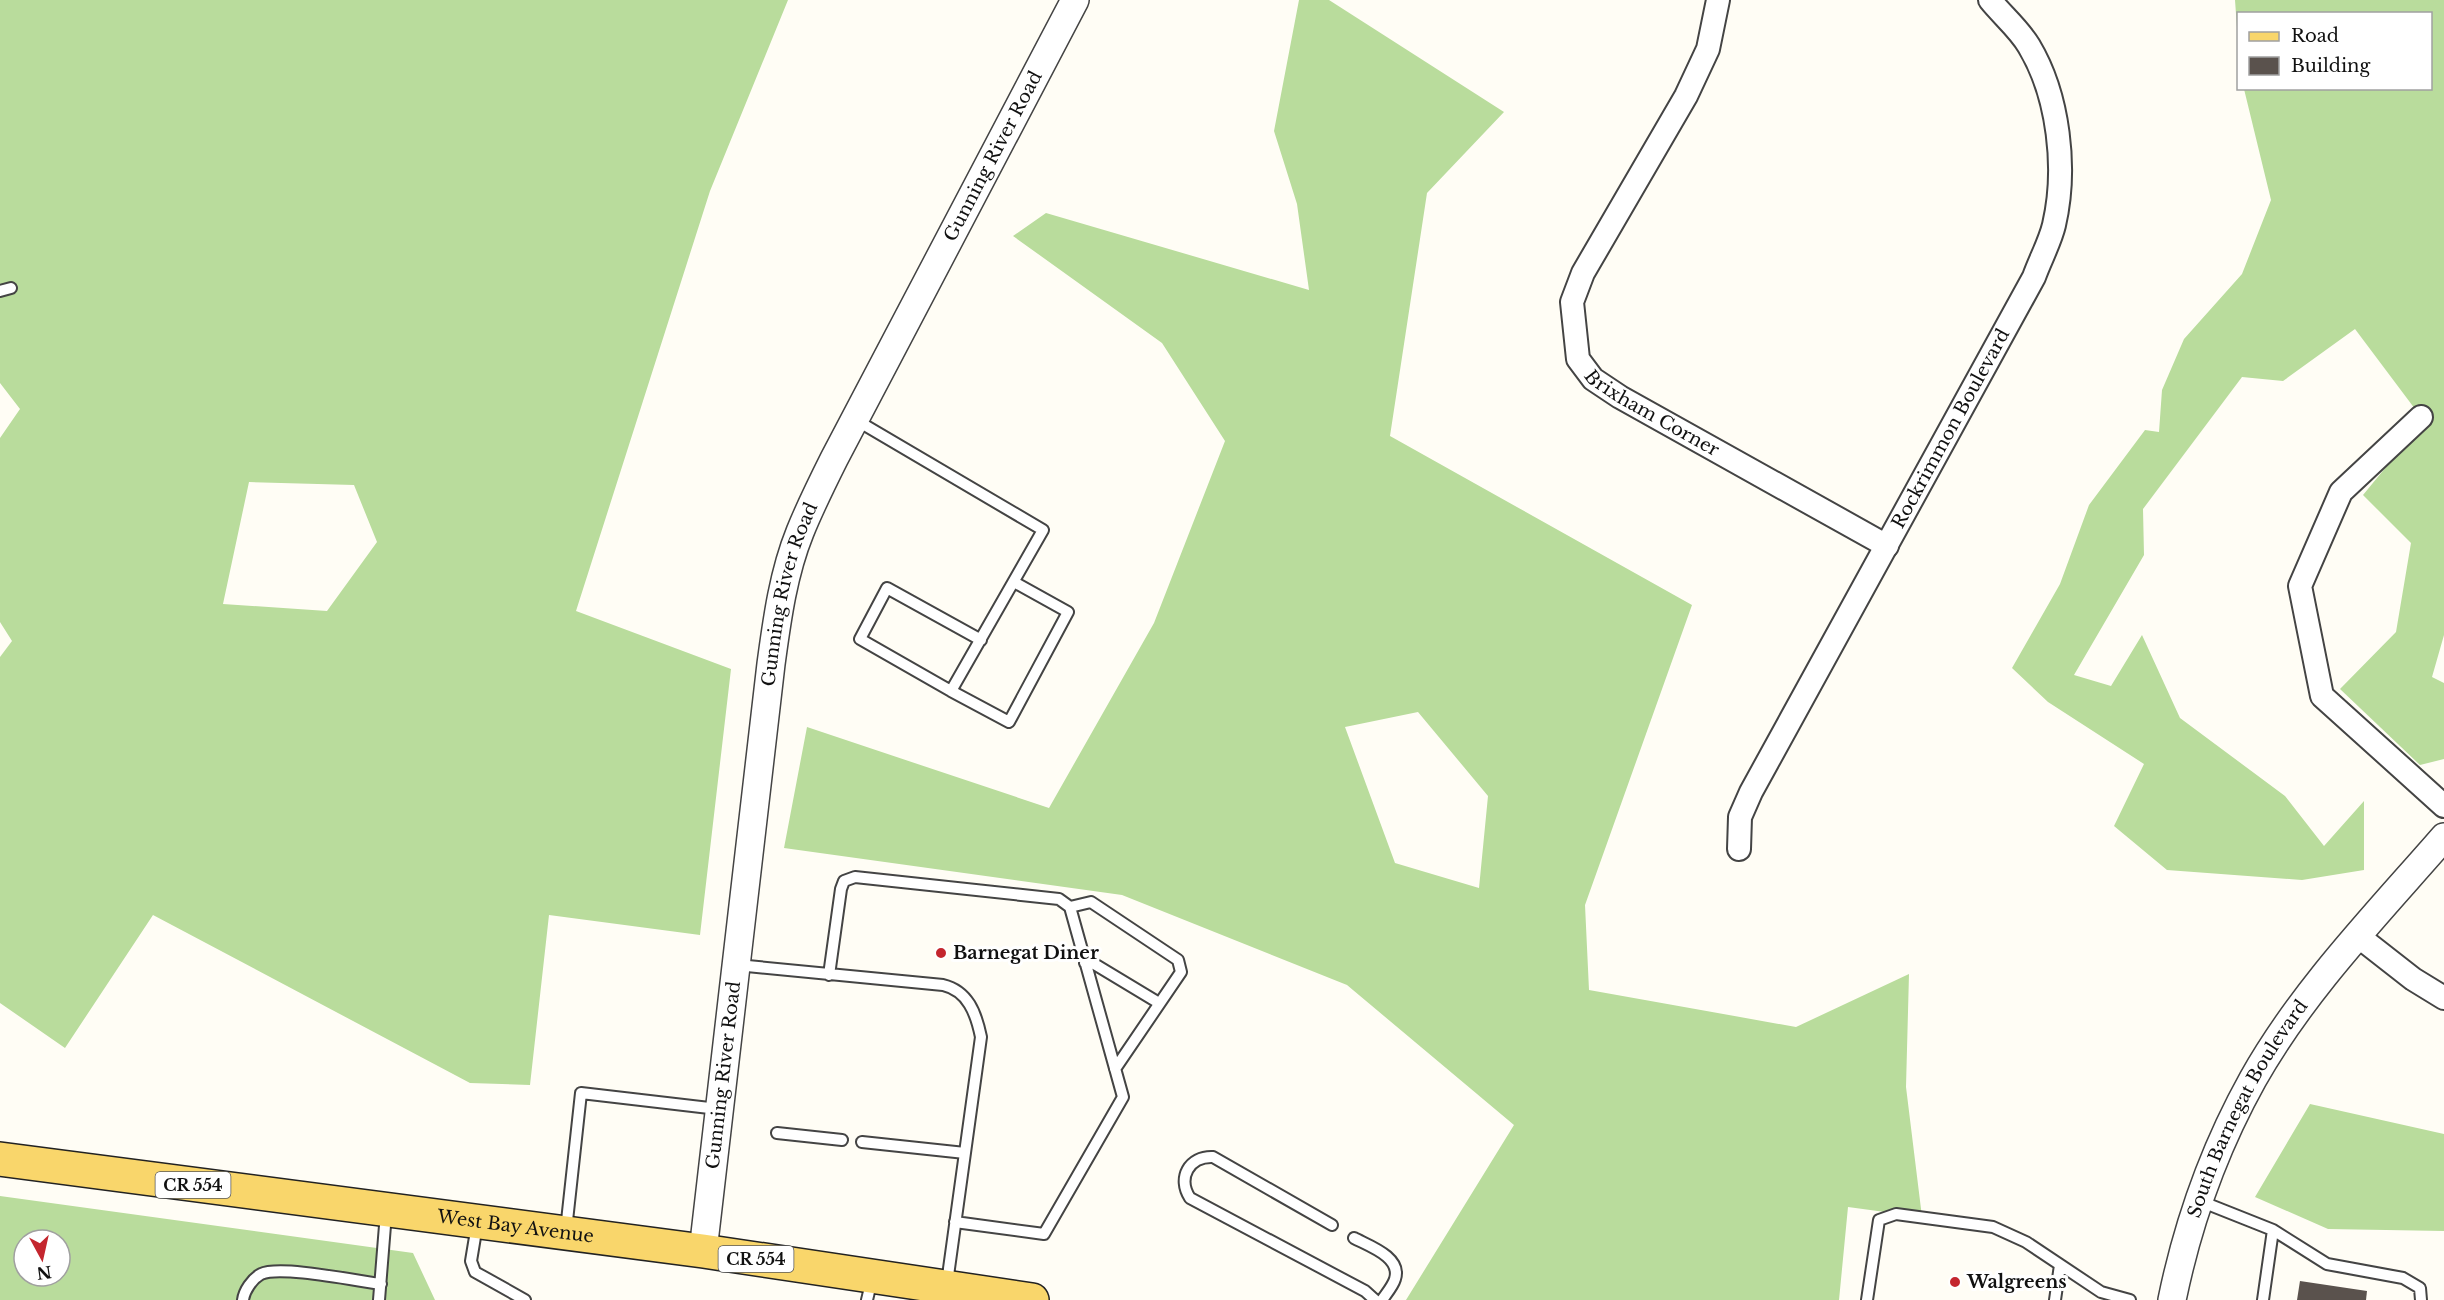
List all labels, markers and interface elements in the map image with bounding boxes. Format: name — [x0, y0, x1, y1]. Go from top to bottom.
legend — [2237, 12, 2432, 90]
text: Road — [2291, 25, 2339, 47]
text: Building — [2291, 55, 2370, 77]
street label: Gunning River Road — [939, 67, 1047, 245]
street label: Rockrimmon Boulevard — [1887, 325, 2014, 532]
street label: Brixham Corner — [1579, 366, 1723, 461]
street label: Gunning River Road — [757, 499, 822, 688]
place label: Barnegat Diner — [953, 942, 1099, 964]
marker: Barnegat Diner — [934, 946, 948, 960]
street label: Gunning River Road — [702, 980, 745, 1170]
street label: South Barnegat Boulevard — [2183, 996, 2312, 1221]
road number: CR 554 — [156, 1172, 230, 1198]
street label: West Bay Avenue — [435, 1205, 595, 1248]
north arrow — [12, 1228, 72, 1288]
road number: CR 554 — [718, 1246, 794, 1272]
text: N — [35, 1262, 53, 1284]
place label: Walgreens — [1966, 1271, 2067, 1293]
marker: Walgreens — [1948, 1275, 1962, 1289]

